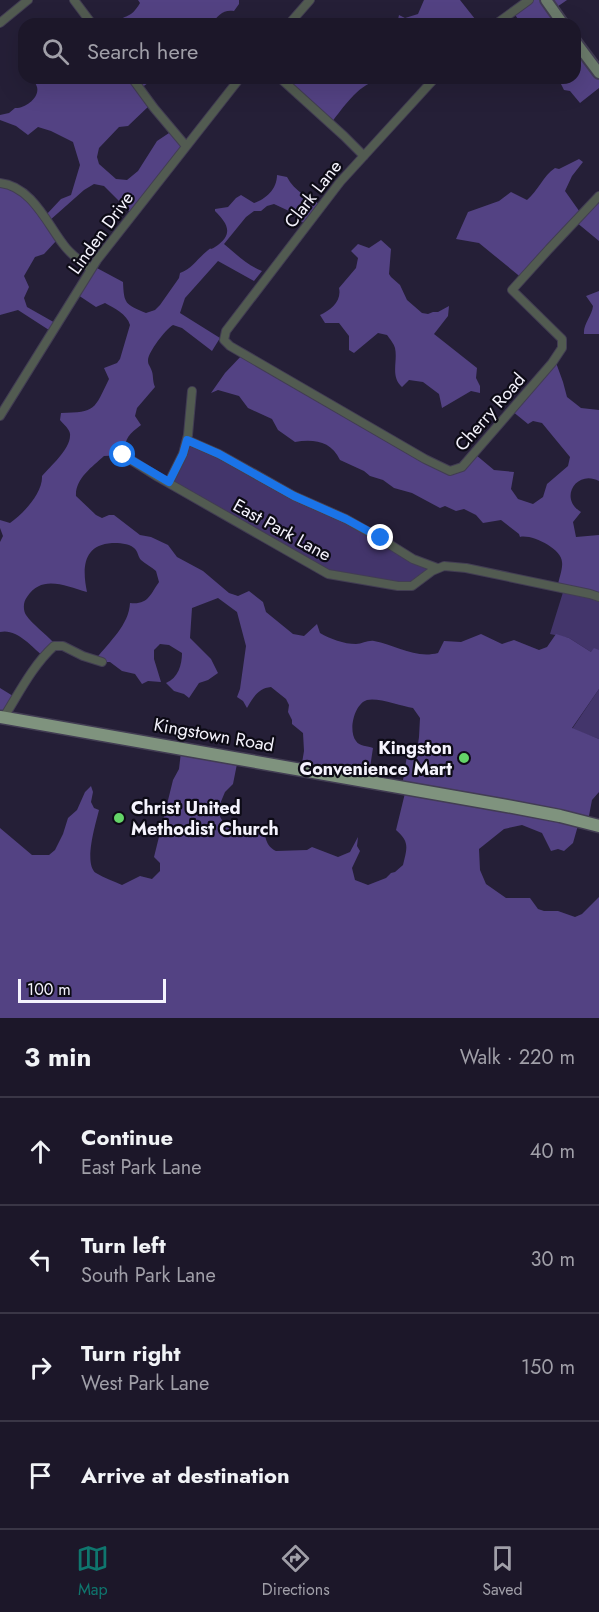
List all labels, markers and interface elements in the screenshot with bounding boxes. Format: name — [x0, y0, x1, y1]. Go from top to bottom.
search box — [18, 18, 581, 84]
icon: search — [39, 35, 72, 68]
text: Search here — [87, 35, 198, 67]
street label: Clark Lane — [278, 154, 348, 234]
street label: Linden Drive — [62, 186, 140, 280]
street label: Cherry Road — [449, 367, 531, 457]
route start — [109, 441, 135, 467]
street label: East Park Lane — [228, 492, 336, 568]
route end — [367, 524, 393, 550]
street label: Kingstown Road — [152, 712, 276, 758]
place label: Kingston Convenience Mart — [300, 735, 452, 782]
marker: Kingston Convenience Mart — [457, 751, 471, 765]
place label: Christ United Methodist Church — [131, 795, 279, 842]
marker: Christ United Methodist Church — [112, 811, 126, 825]
scale bar — [18, 976, 166, 1004]
text: 100 m — [27, 978, 71, 1001]
text: 3 min — [24, 1038, 91, 1076]
text: Walk · 220 m — [460, 1043, 575, 1072]
text: Continue — [81, 1121, 173, 1153]
icon: ahead — [24, 1135, 57, 1168]
text: 40 m — [530, 1137, 575, 1166]
text: East Park Lane — [81, 1153, 202, 1182]
text: Turn left — [81, 1229, 166, 1261]
icon: left — [24, 1243, 57, 1276]
text: 30 m — [530, 1245, 575, 1274]
text: South Park Lane — [81, 1261, 216, 1290]
text: Turn right — [81, 1337, 181, 1369]
icon: right — [24, 1351, 57, 1384]
text: 150 m — [521, 1353, 575, 1382]
text: West Park Lane — [81, 1369, 209, 1398]
icon: arrive — [24, 1459, 57, 1492]
text: Arrive at destination — [81, 1459, 290, 1491]
tab: Map — [76, 1542, 109, 1601]
tab: Directions — [262, 1542, 330, 1601]
tab: Saved — [482, 1542, 523, 1601]

